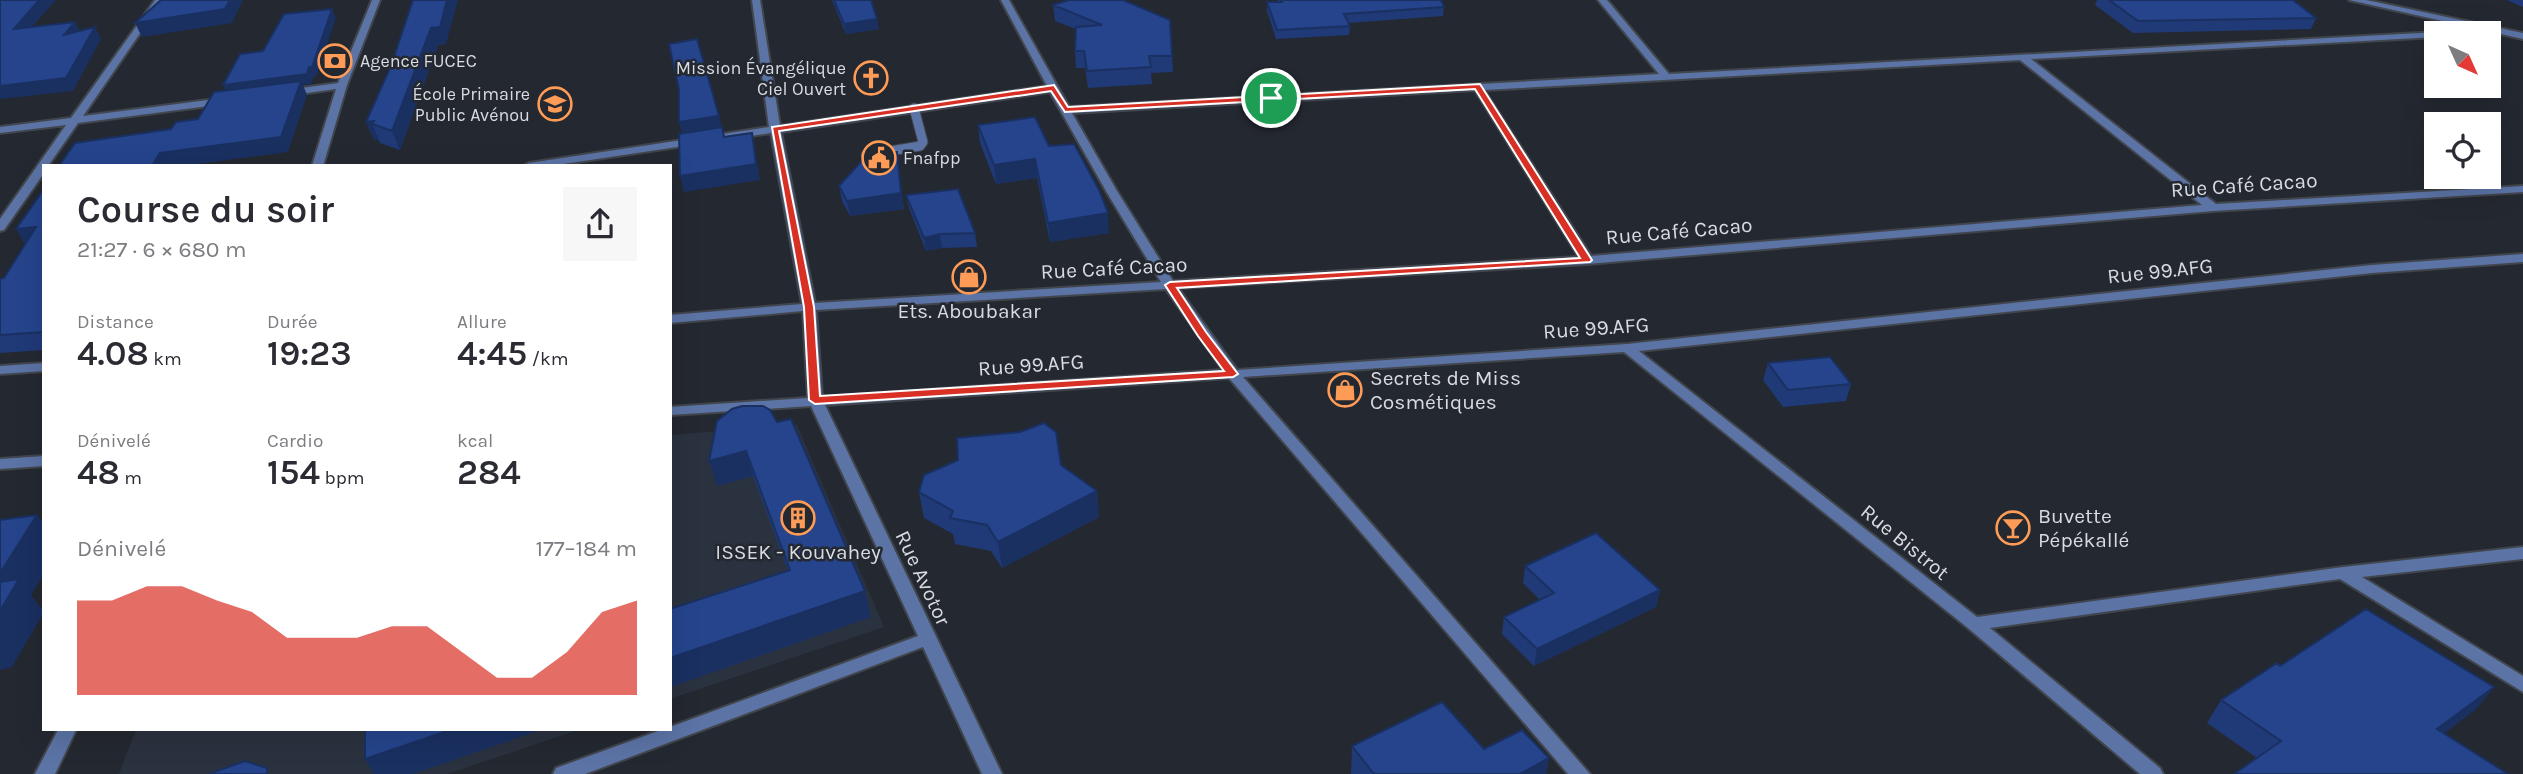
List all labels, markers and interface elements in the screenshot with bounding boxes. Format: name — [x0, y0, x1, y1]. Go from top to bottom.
north arrow — [2424, 21, 2501, 98]
map controls — [2424, 21, 2501, 189]
bank icon: Agence FUCEC — [316, 42, 354, 80]
place label: Agence FUCEC — [360, 50, 477, 72]
place label: Mission Évangélique Ciel Ouvert — [676, 56, 846, 100]
church icon: Mission Évangélique Ciel Ouvert — [852, 59, 890, 97]
pin — [1241, 68, 1301, 128]
icon: arrive — [1252, 79, 1290, 117]
place label: École Primaire Public Avénou — [413, 82, 530, 126]
school or university icon: École Primaire Public Avénou — [536, 85, 574, 123]
button: locate — [2424, 112, 2501, 189]
public building icon: Fnafpp — [860, 139, 898, 177]
place label: Fnafpp — [903, 147, 960, 169]
street label: Rue Café Cacao — [2170, 168, 2318, 202]
text: Course du soir — [77, 187, 334, 232]
button: share — [563, 187, 637, 261]
street label: Rue Café Cacao — [1605, 213, 1753, 249]
text: 21:27 · 6 × 680 m — [77, 236, 247, 263]
street label: Rue Café Cacao — [1040, 252, 1188, 284]
street label: Rue 99.AFG — [2106, 254, 2214, 288]
shop icon: Ets. Aboubakar — [950, 258, 988, 296]
place label: Ets. Aboubakar — [897, 299, 1041, 323]
text: Distance — [77, 311, 154, 333]
text: Durée — [267, 311, 317, 333]
text: Allure — [457, 311, 507, 333]
street label: Rue 99.AFG — [1542, 312, 1650, 344]
text: 4.08 — [77, 333, 149, 374]
text: 19:23 — [267, 333, 352, 374]
text: 4:45 — [457, 333, 527, 374]
text: km — [149, 348, 182, 370]
text: /km — [527, 348, 568, 370]
street label: Rue 99.AFG — [977, 349, 1085, 381]
place label: Secrets de Miss Cosmétiques — [1370, 366, 1521, 414]
shop icon: Secrets de Miss Cosmétiques — [1326, 371, 1364, 409]
text: Dénivelé — [77, 430, 151, 452]
text: Cardio — [267, 430, 323, 452]
text: kcal — [457, 430, 493, 452]
text: 48 — [77, 452, 120, 493]
text: 154 — [267, 452, 320, 493]
text: 284 — [457, 452, 521, 493]
text: m — [120, 467, 142, 489]
text: bpm — [320, 467, 365, 489]
building icon: ISSEK - Kouvahey — [779, 499, 817, 537]
street label: Rue Bistrot — [1856, 499, 1954, 585]
place label: Buvette Pépékallé — [2038, 504, 2129, 552]
bar icon: Buvette Pépékallé — [1994, 509, 2032, 547]
street label: Rue Avotor — [891, 527, 956, 630]
text: Dénivelé — [77, 535, 166, 562]
text: 177–184 m — [535, 535, 637, 562]
place label: ISSEK - Kouvahey — [715, 540, 881, 564]

